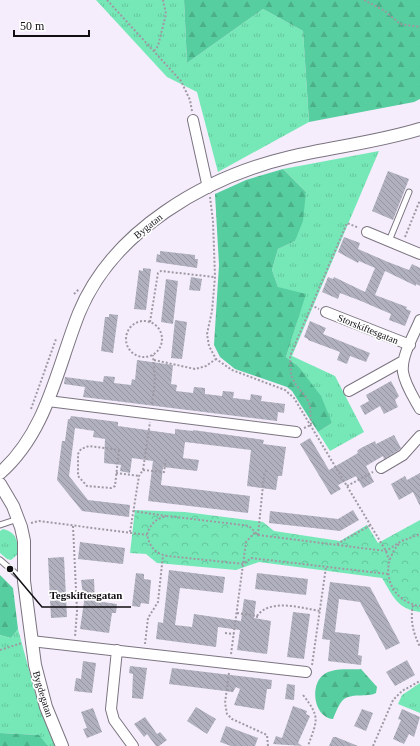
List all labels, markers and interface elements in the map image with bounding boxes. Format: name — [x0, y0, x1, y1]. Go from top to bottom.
scale bar — [14, 12, 89, 38]
text: 50 m — [20, 19, 45, 33]
street label: Bygatan — [132, 211, 164, 241]
street label: Storskiftesgatan — [336, 312, 400, 346]
callout: Tegskiftesgatan — [42, 584, 131, 607]
text: Tegskiftesgatan — [50, 589, 122, 601]
street label: Bygdegatan — [31, 670, 55, 718]

